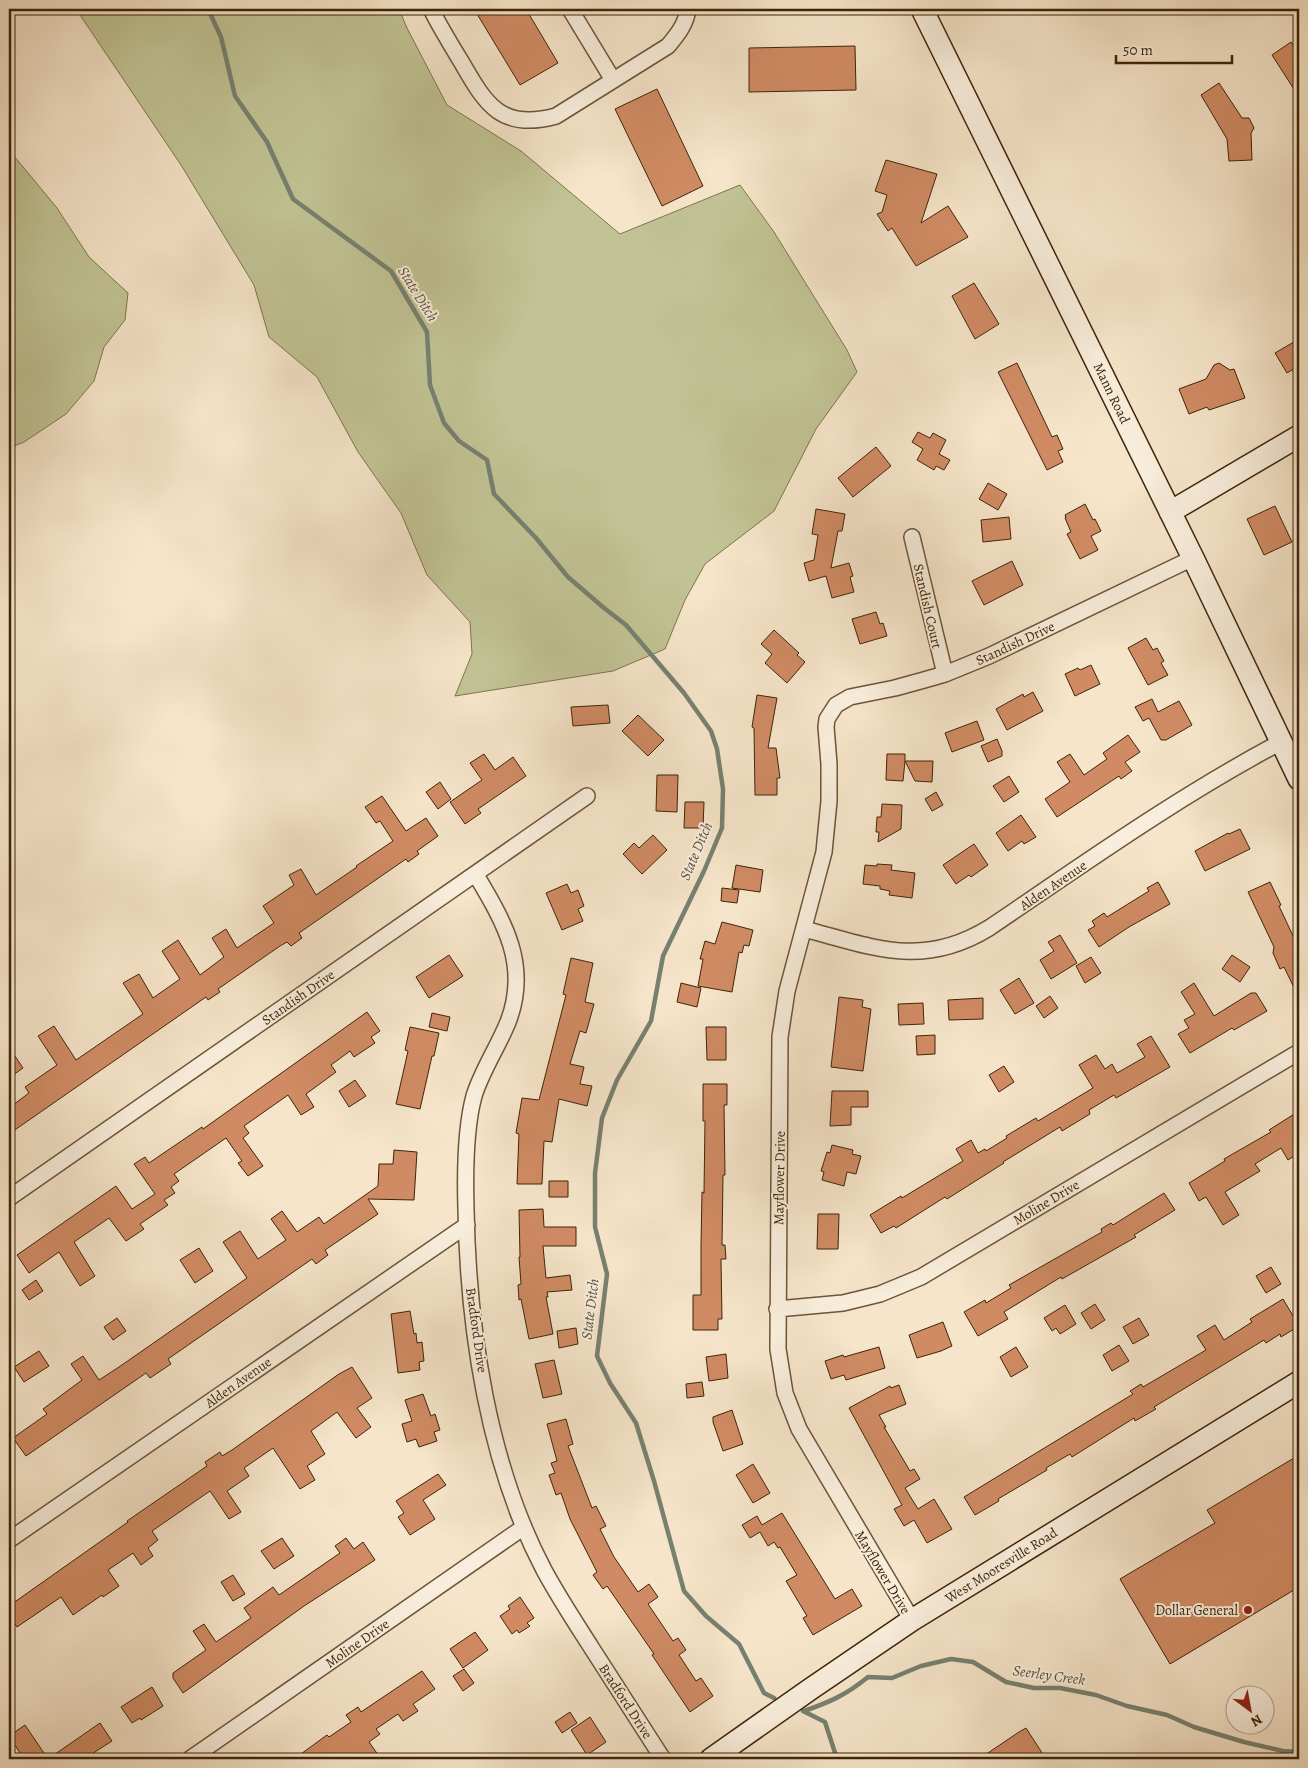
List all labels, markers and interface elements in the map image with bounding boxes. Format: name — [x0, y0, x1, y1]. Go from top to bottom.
scale bar — [1116, 32, 1232, 64]
text: 50 m — [1123, 40, 1153, 60]
water label: State Ditch — [393, 263, 443, 325]
street label: Mann Road — [1089, 360, 1135, 427]
street label: Standish Court — [909, 562, 947, 651]
street label: Standish Drive — [973, 617, 1058, 670]
water label: State Ditch — [675, 819, 717, 883]
street label: Alden Avenue — [1015, 856, 1091, 915]
street label: Standish Drive — [258, 965, 339, 1030]
street label: Mayflower Drive — [769, 1131, 790, 1225]
street label: Moline Drive — [1010, 1175, 1083, 1230]
water label: State Ditch — [576, 1277, 604, 1341]
street label: Bradford Drive — [461, 1286, 492, 1374]
street label: Alden Avenue — [200, 1352, 275, 1413]
street label: West Mooresville Road — [941, 1523, 1061, 1608]
street label: Mayflower Drive — [850, 1527, 915, 1618]
place label: Dollar General — [1155, 1601, 1239, 1620]
marker: Dollar General — [1242, 1604, 1254, 1616]
street label: Moline Drive — [322, 1614, 393, 1672]
street label: Bradford Drive — [594, 1660, 657, 1742]
water label: Seerley Creek — [1012, 1660, 1087, 1690]
north arrow — [1226, 1686, 1276, 1736]
text: N — [1247, 1710, 1266, 1731]

